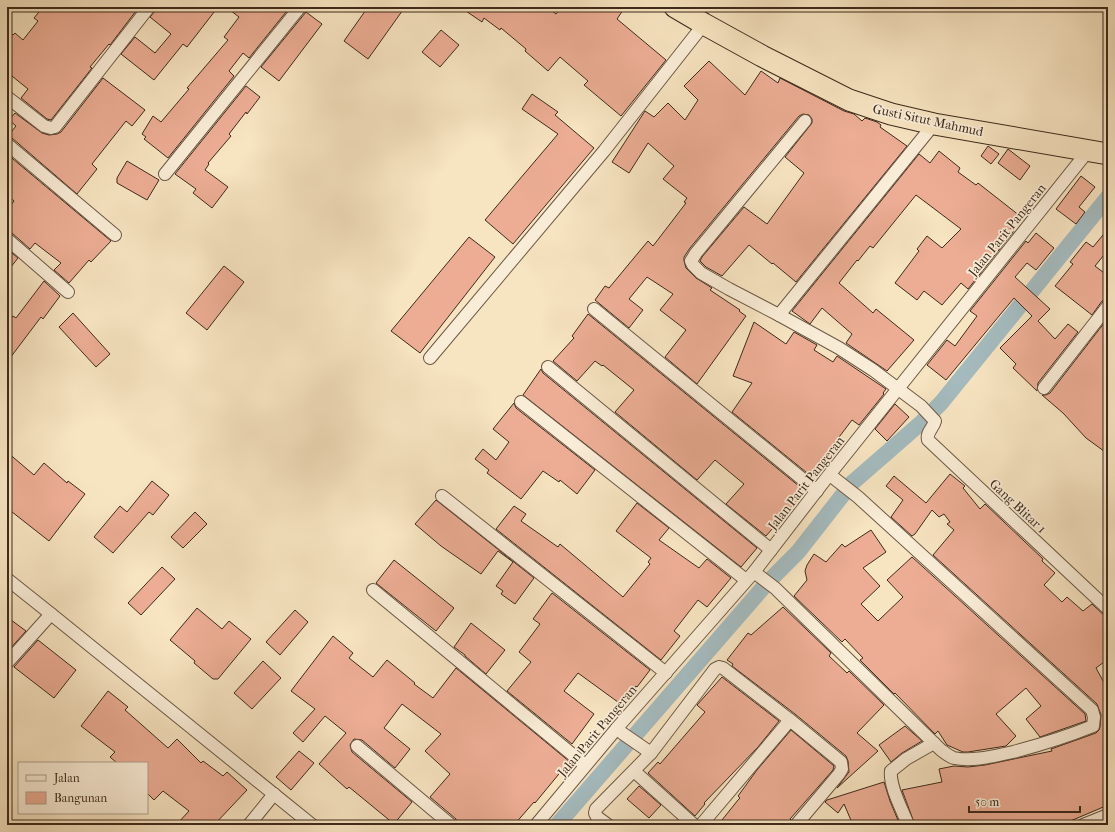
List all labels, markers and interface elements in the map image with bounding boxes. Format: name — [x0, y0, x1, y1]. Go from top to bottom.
street label: Gusti Situt Mahmud — [871, 101, 986, 139]
street label: Jalan Parit Pangeran — [964, 180, 1049, 280]
street label: Jalan Parit Pangeran — [764, 433, 848, 534]
street label: Gang Blitar 1 — [987, 476, 1049, 536]
street label: Jalan Parit Pangeran — [554, 682, 640, 781]
legend — [18, 762, 148, 814]
text: Jalan — [53, 771, 80, 785]
scale bar — [969, 788, 1080, 814]
text: Bangunan — [54, 791, 107, 805]
text: 50 m — [975, 795, 999, 809]

